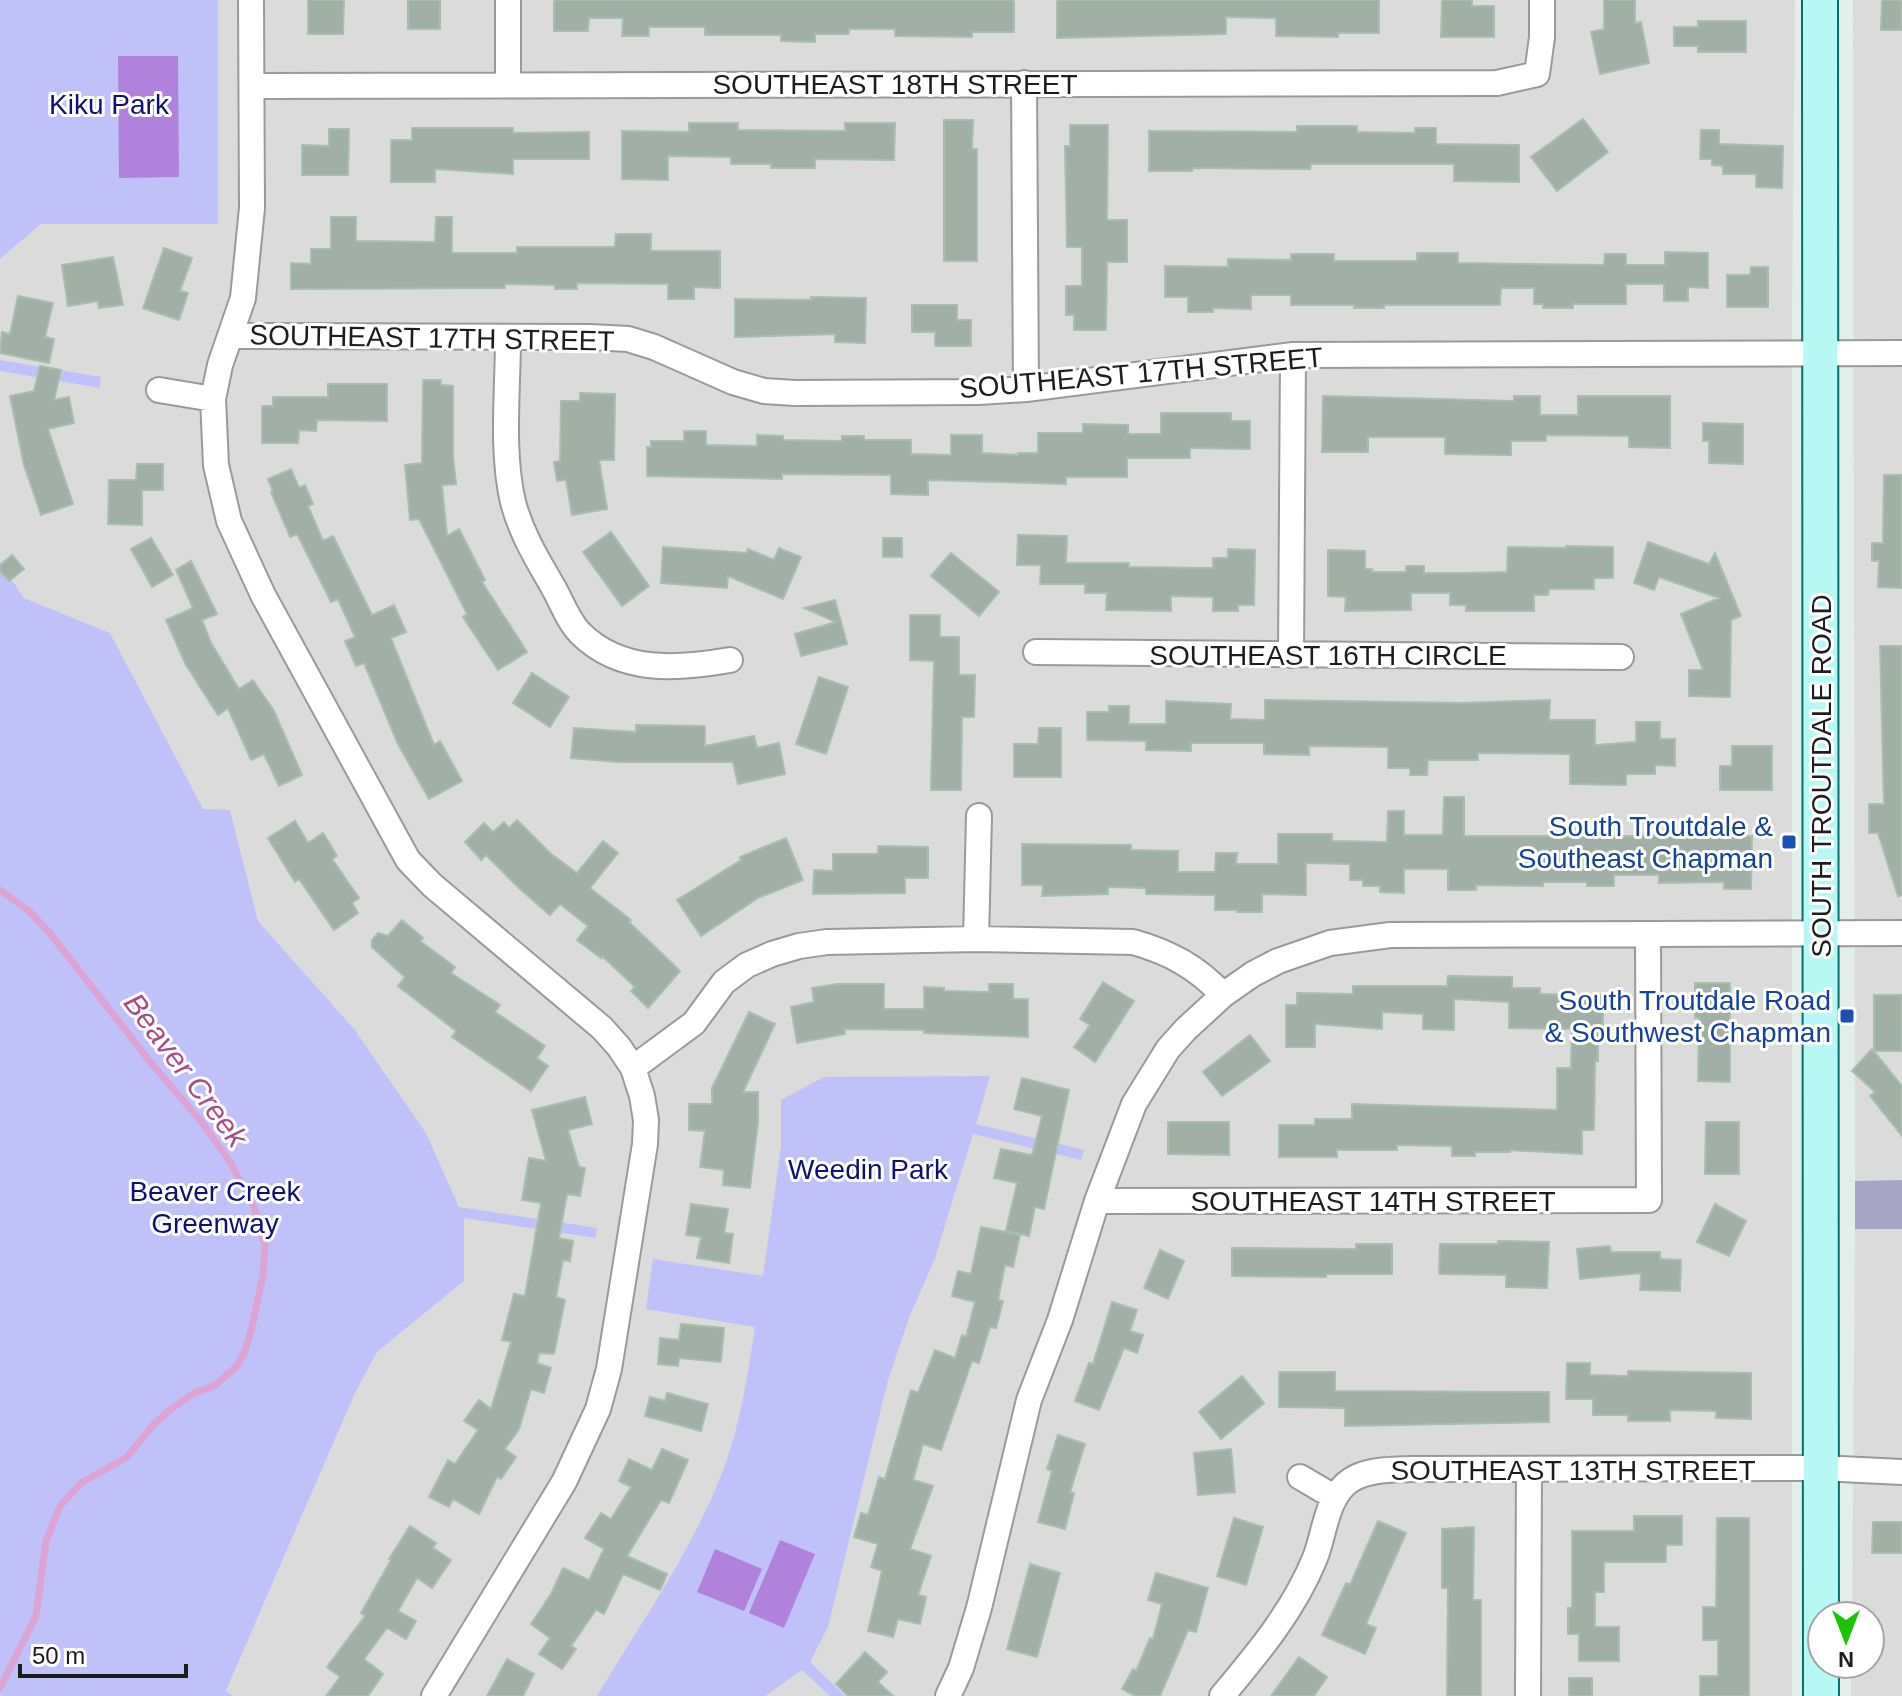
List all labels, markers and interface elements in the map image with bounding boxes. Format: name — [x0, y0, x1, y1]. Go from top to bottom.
street label: SOUTHEAST 18TH STREET — [712, 69, 1078, 100]
park label: Kiku Park — [49, 89, 170, 120]
street label: SOUTHEAST 17TH STREET — [249, 319, 615, 357]
street label: SOUTHEAST 17TH STREET — [958, 342, 1324, 404]
street label: SOUTH TROUTDALE ROAD — [1806, 594, 1837, 958]
street label: SOUTHEAST 16TH CIRCLE — [1149, 640, 1507, 671]
place label: South Troutdale & Southeast Chapman — [1518, 811, 1773, 874]
marker: South Troutdale & Southeast Chapman — [1780, 833, 1798, 851]
place label: South Troutdale Road & Southwest Chapman — [1545, 985, 1831, 1048]
water label: Beaver Creek — [118, 987, 256, 1155]
marker: South Troutdale Road & Southwest Chapman — [1838, 1007, 1856, 1025]
park label: Weedin Park — [788, 1154, 949, 1185]
park label: Beaver Creek Greenway — [129, 1176, 302, 1239]
street label: SOUTHEAST 14TH STREET — [1190, 1186, 1556, 1217]
street label: SOUTHEAST 13TH STREET — [1390, 1455, 1756, 1486]
north arrow — [1806, 1600, 1886, 1680]
scale bar — [20, 1628, 186, 1678]
text: 50 m — [32, 1642, 85, 1669]
text: N — [1838, 1647, 1854, 1672]

